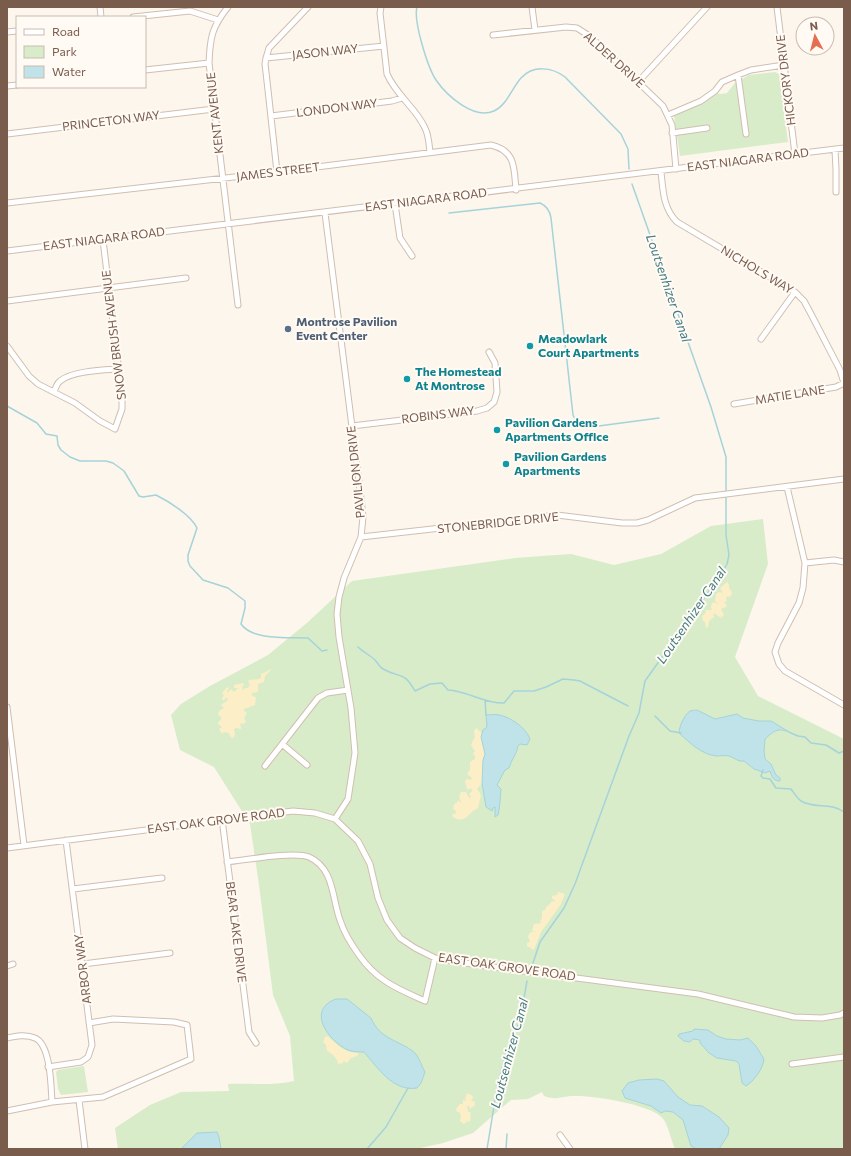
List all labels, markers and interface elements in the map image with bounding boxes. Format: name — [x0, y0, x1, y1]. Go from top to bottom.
legend — [16, 16, 146, 88]
north arrow — [795, 16, 835, 56]
text: N — [809, 19, 819, 33]
text: Road — [52, 24, 80, 38]
street label: ALDER DRIVE — [581, 28, 648, 90]
street label: HICKORY DRIVE — [772, 34, 798, 126]
street label: JASON WAY — [291, 41, 359, 62]
text: Park — [52, 44, 78, 58]
text: Water — [52, 64, 86, 78]
street label: KENT AVENUE — [203, 72, 225, 155]
street label: LONDON WAY — [295, 95, 379, 119]
street label: PRINCETON WAY — [61, 107, 161, 133]
street label: EAST NIAGARA ROAD — [686, 145, 810, 173]
street label: JAMES STREET — [235, 159, 321, 184]
street label: EAST NIAGARA ROAD — [364, 185, 488, 213]
street label: EAST NIAGARA ROAD — [42, 224, 166, 252]
water label: Loutsenhizer Canal — [643, 232, 695, 345]
street label: NICHOLS WAY — [719, 242, 796, 296]
street label: SNOW BRUSH AVENUE — [98, 269, 128, 401]
place label: Montrose Pavilion Event Center — [296, 314, 397, 342]
marker: Montrose Pavilion Event Center — [283, 324, 293, 334]
place label: Meadowlark Court Apartments — [538, 331, 639, 359]
marker: Meadowlark Court Apartments — [525, 341, 535, 351]
place label: The Homestead At Montrose — [415, 364, 501, 392]
marker: The Homestead At Montrose — [402, 374, 412, 384]
street label: MATIE LANE — [754, 382, 826, 406]
street label: ROBINS WAY — [401, 403, 475, 425]
place label: Pavilion Gardens Apartments Office — [505, 415, 609, 443]
street label: PAVILION DRIVE — [343, 425, 367, 519]
marker: Pavilion Gardens Apartments Office — [492, 425, 502, 435]
place label: Pavilion Gardens Apartments — [514, 449, 607, 477]
marker: Pavilion Gardens Apartments — [501, 459, 511, 469]
street label: STONEBRIDGE DRIVE — [437, 509, 559, 535]
water label: Loutsenhizer Canal — [653, 563, 730, 666]
street label: EAST OAK GROVE ROAD — [146, 805, 286, 835]
street label: BEAR LAKE DRIVE — [224, 881, 250, 983]
street label: ARBOR WAY — [71, 933, 93, 1005]
street label: EAST OAK GROVE ROAD — [438, 949, 577, 983]
water label: Loutsenhizer Canal — [487, 996, 532, 1110]

